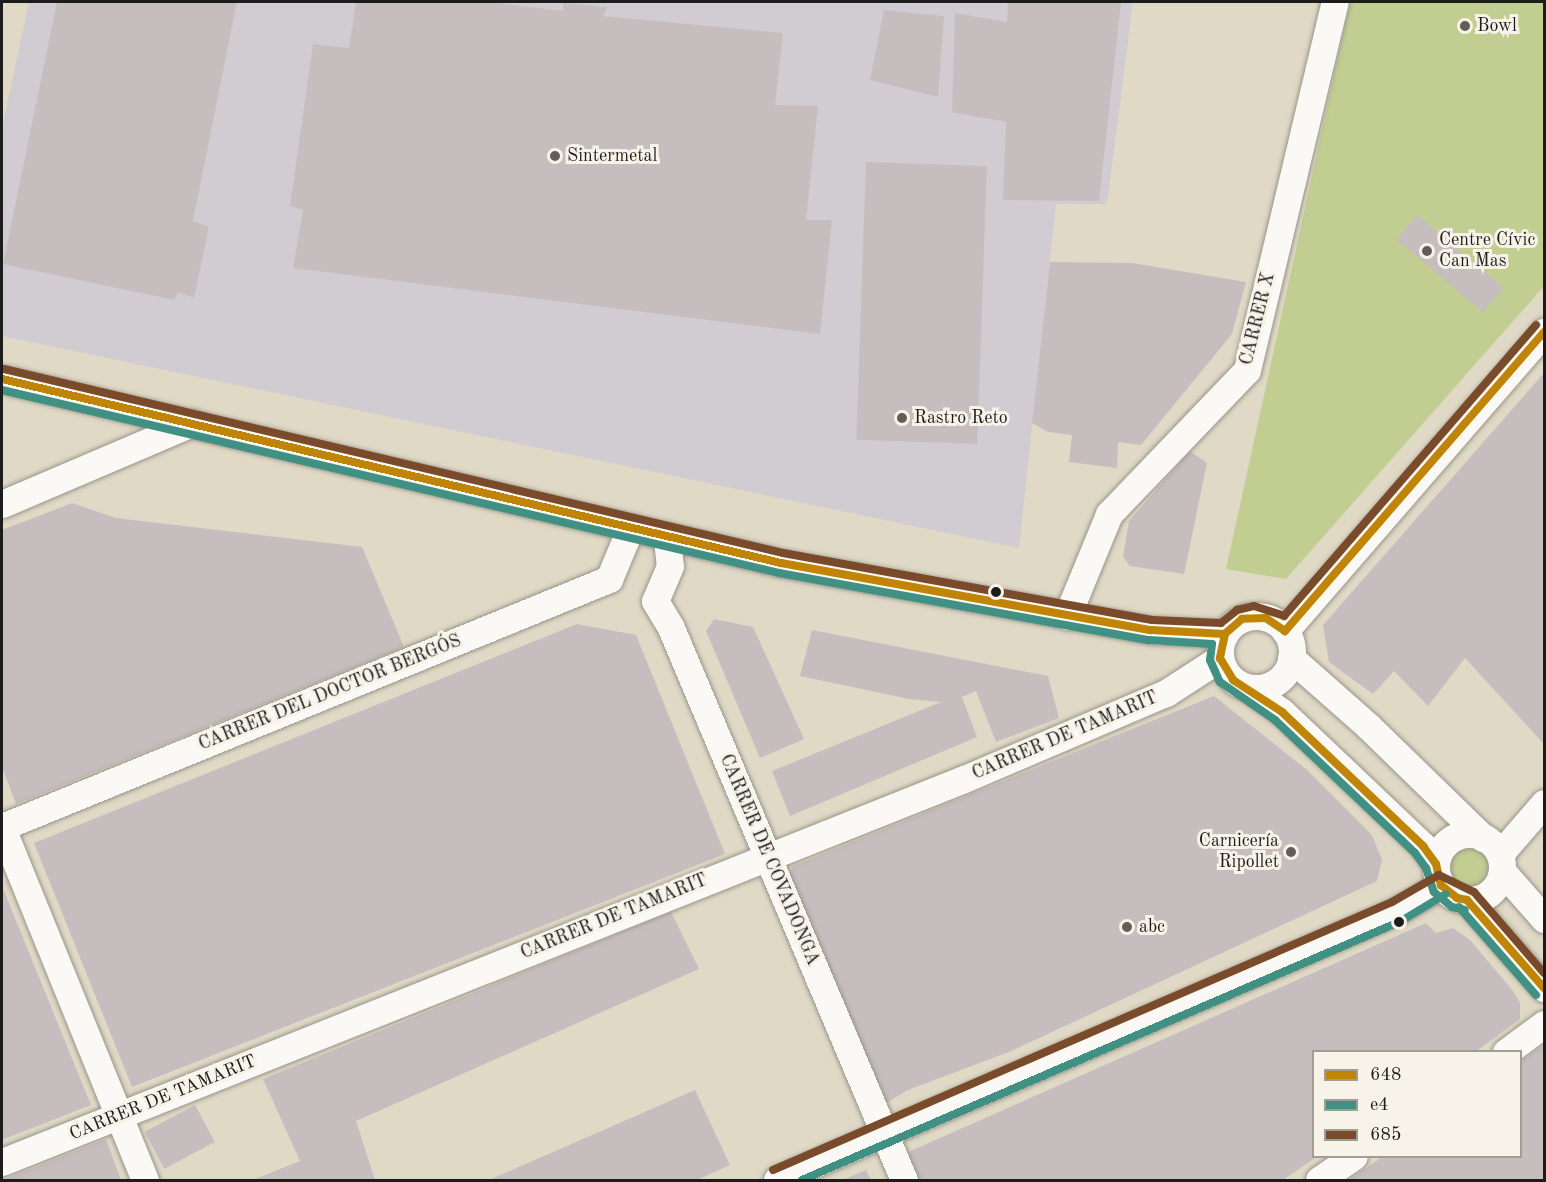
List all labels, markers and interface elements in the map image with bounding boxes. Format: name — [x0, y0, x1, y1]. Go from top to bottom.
place label: Bowl — [1477, 15, 1517, 37]
marker: Bowl — [1458, 19, 1472, 33]
place label: Sintermetal — [567, 145, 657, 167]
marker: Sintermetal — [548, 149, 562, 163]
place label: Centre Cívic Can Mas — [1439, 230, 1535, 272]
marker: Centre Cívic Can Mas — [1420, 244, 1434, 258]
street label: CARRER X — [1236, 271, 1280, 367]
place label: Rastro Reto — [914, 407, 1008, 429]
marker: Rastro Reto — [895, 411, 909, 425]
unlabelled marker — [990, 586, 1002, 598]
street label: CARRER DEL DOCTOR BERGÓS — [196, 630, 464, 756]
street label: CARRER DE TAMARIT — [969, 687, 1161, 785]
street label: CARRER DE COVADONGA — [715, 751, 823, 969]
place label: Carnicería Ripollet — [1199, 831, 1279, 874]
marker: Carnicería Ripollet — [1284, 845, 1298, 859]
street label: CARRER DE TAMARIT — [518, 870, 710, 964]
place label: abc — [1139, 916, 1165, 938]
unlabelled marker — [1393, 916, 1405, 928]
marker: abc — [1120, 920, 1134, 934]
legend — [1312, 1050, 1522, 1158]
street label: CARRER DE TAMARIT — [67, 1051, 259, 1145]
text: 648 — [1370, 1066, 1401, 1084]
text: e4 — [1370, 1096, 1389, 1114]
text: 685 — [1370, 1126, 1401, 1144]

